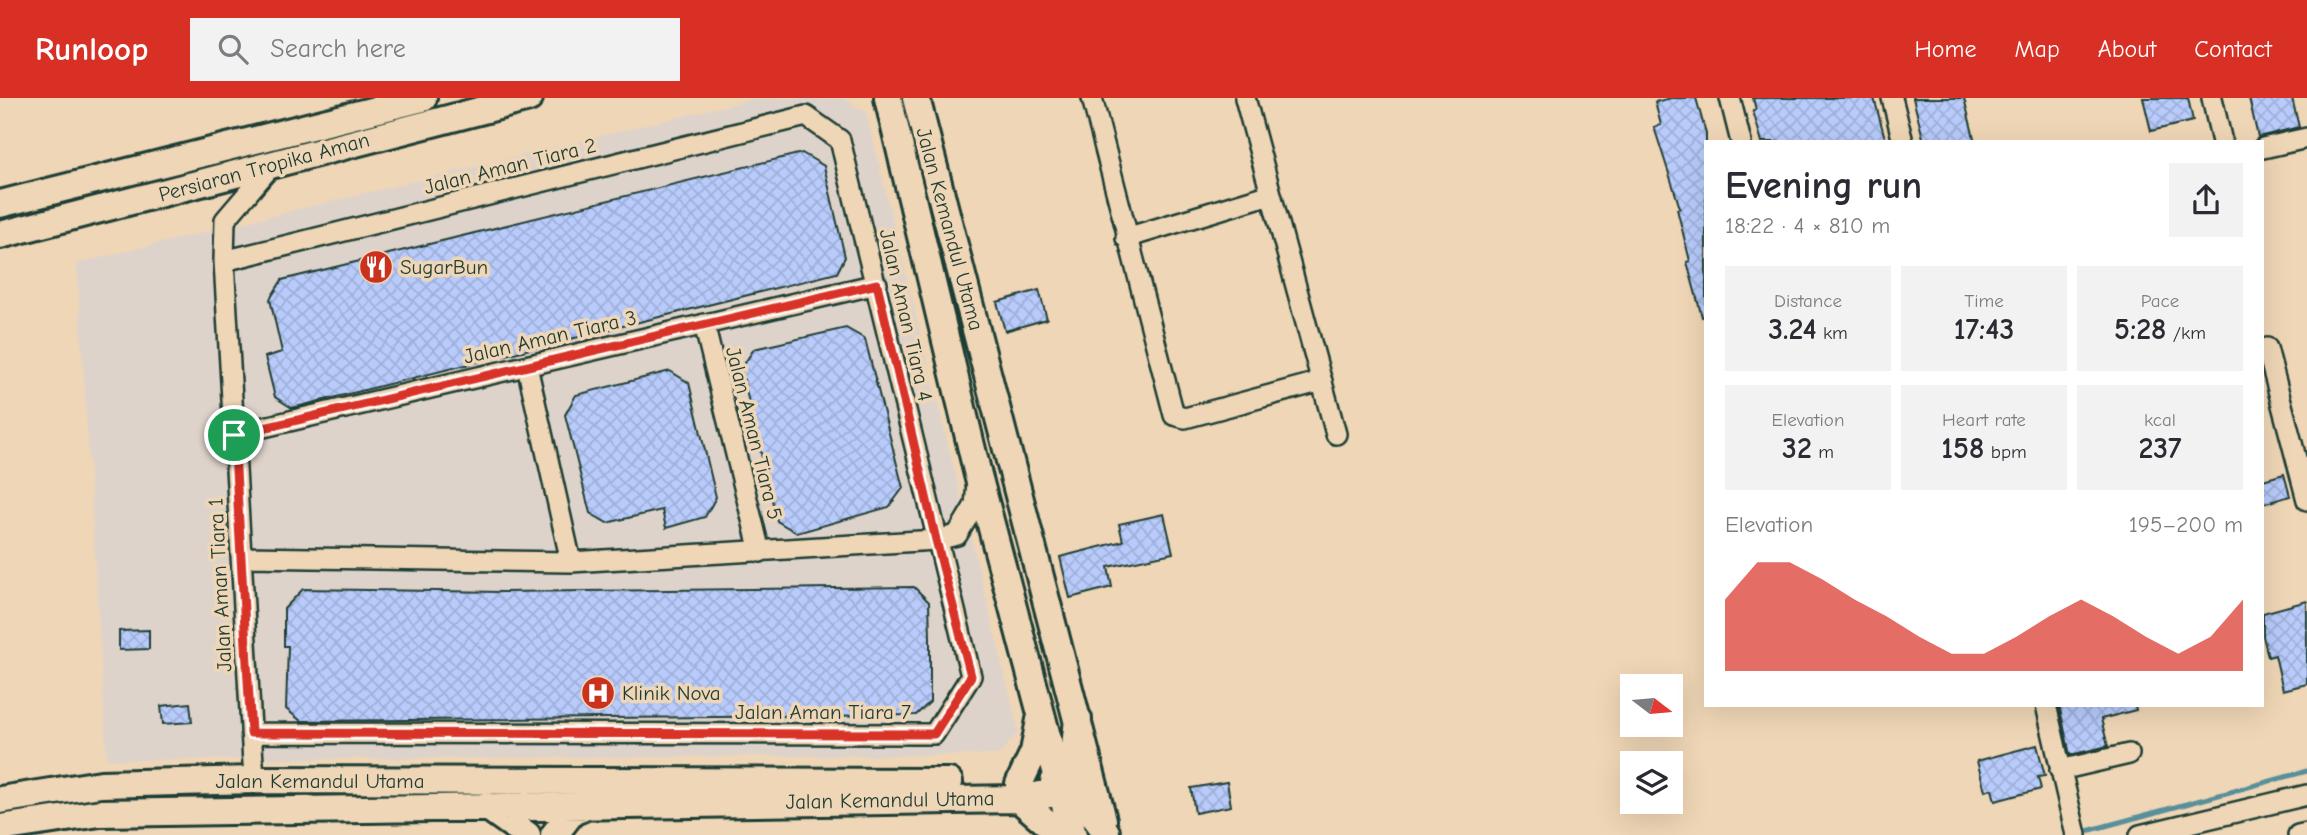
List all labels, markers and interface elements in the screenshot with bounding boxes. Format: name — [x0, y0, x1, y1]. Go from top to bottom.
search box — [190, 18, 680, 81]
text: Runloop — [35, 30, 148, 68]
icon: search — [214, 30, 252, 68]
text: Search here — [270, 34, 406, 64]
text: Home — [1915, 35, 1976, 63]
text: Map — [2014, 35, 2060, 63]
text: About — [2098, 35, 2156, 63]
text: Contact — [2194, 35, 2272, 63]
street label: Jalan Kemandul Utama — [911, 125, 989, 333]
street label: Persiaran Tropika Aman — [156, 127, 372, 207]
street label: Jalan Aman Tiara 2 — [421, 133, 599, 199]
button: share — [2169, 163, 2243, 237]
text: Evening run — [1725, 164, 1922, 208]
text: 18:22 · 4 × 810 m — [1725, 212, 1890, 239]
street label: Jalan Aman Tiara 4 — [875, 227, 937, 403]
restaurant icon: SugarBun — [357, 248, 395, 286]
place label: SugarBun — [400, 255, 488, 279]
text: Distance — [1774, 290, 1842, 312]
text: Time — [1964, 290, 2004, 312]
text: Pace — [2141, 290, 2179, 312]
street label: Jalan Aman Tiara 3 — [461, 305, 639, 369]
text: 3.24 — [1768, 312, 1817, 347]
text: 17:43 — [1954, 312, 2014, 347]
text: 5:28 — [2114, 312, 2166, 347]
text: km — [1817, 322, 1848, 344]
text: /km — [2166, 322, 2206, 344]
street label: Jalan Aman Tiara 5 — [721, 344, 787, 522]
pin — [204, 405, 264, 465]
text: Elevation — [1772, 409, 1844, 431]
text: Heart rate — [1942, 409, 2026, 431]
text: kcal — [2144, 409, 2176, 431]
icon: arrive — [215, 416, 253, 454]
text: 32 — [1782, 431, 1812, 466]
text: 158 — [1941, 431, 1984, 466]
text: 237 — [2138, 431, 2182, 466]
text: m — [1812, 441, 1834, 463]
text: bpm — [1984, 441, 2027, 463]
street label: Jalan Aman Tiara 1 — [203, 497, 237, 673]
text: Elevation — [1725, 511, 1813, 538]
text: 195–200 m — [2129, 511, 2243, 538]
hospital icon: Klinik Nova — [579, 674, 617, 712]
north arrow — [1620, 674, 1684, 737]
map controls — [1620, 674, 1683, 814]
place label: Klinik Nova — [622, 681, 721, 705]
street label: Jalan Aman Tiara 7 — [735, 700, 911, 724]
button: layers — [1620, 751, 1683, 814]
street label: Jalan Kemandul Utama — [215, 769, 425, 793]
street label: Jalan Kemandul Utama — [785, 786, 995, 814]

